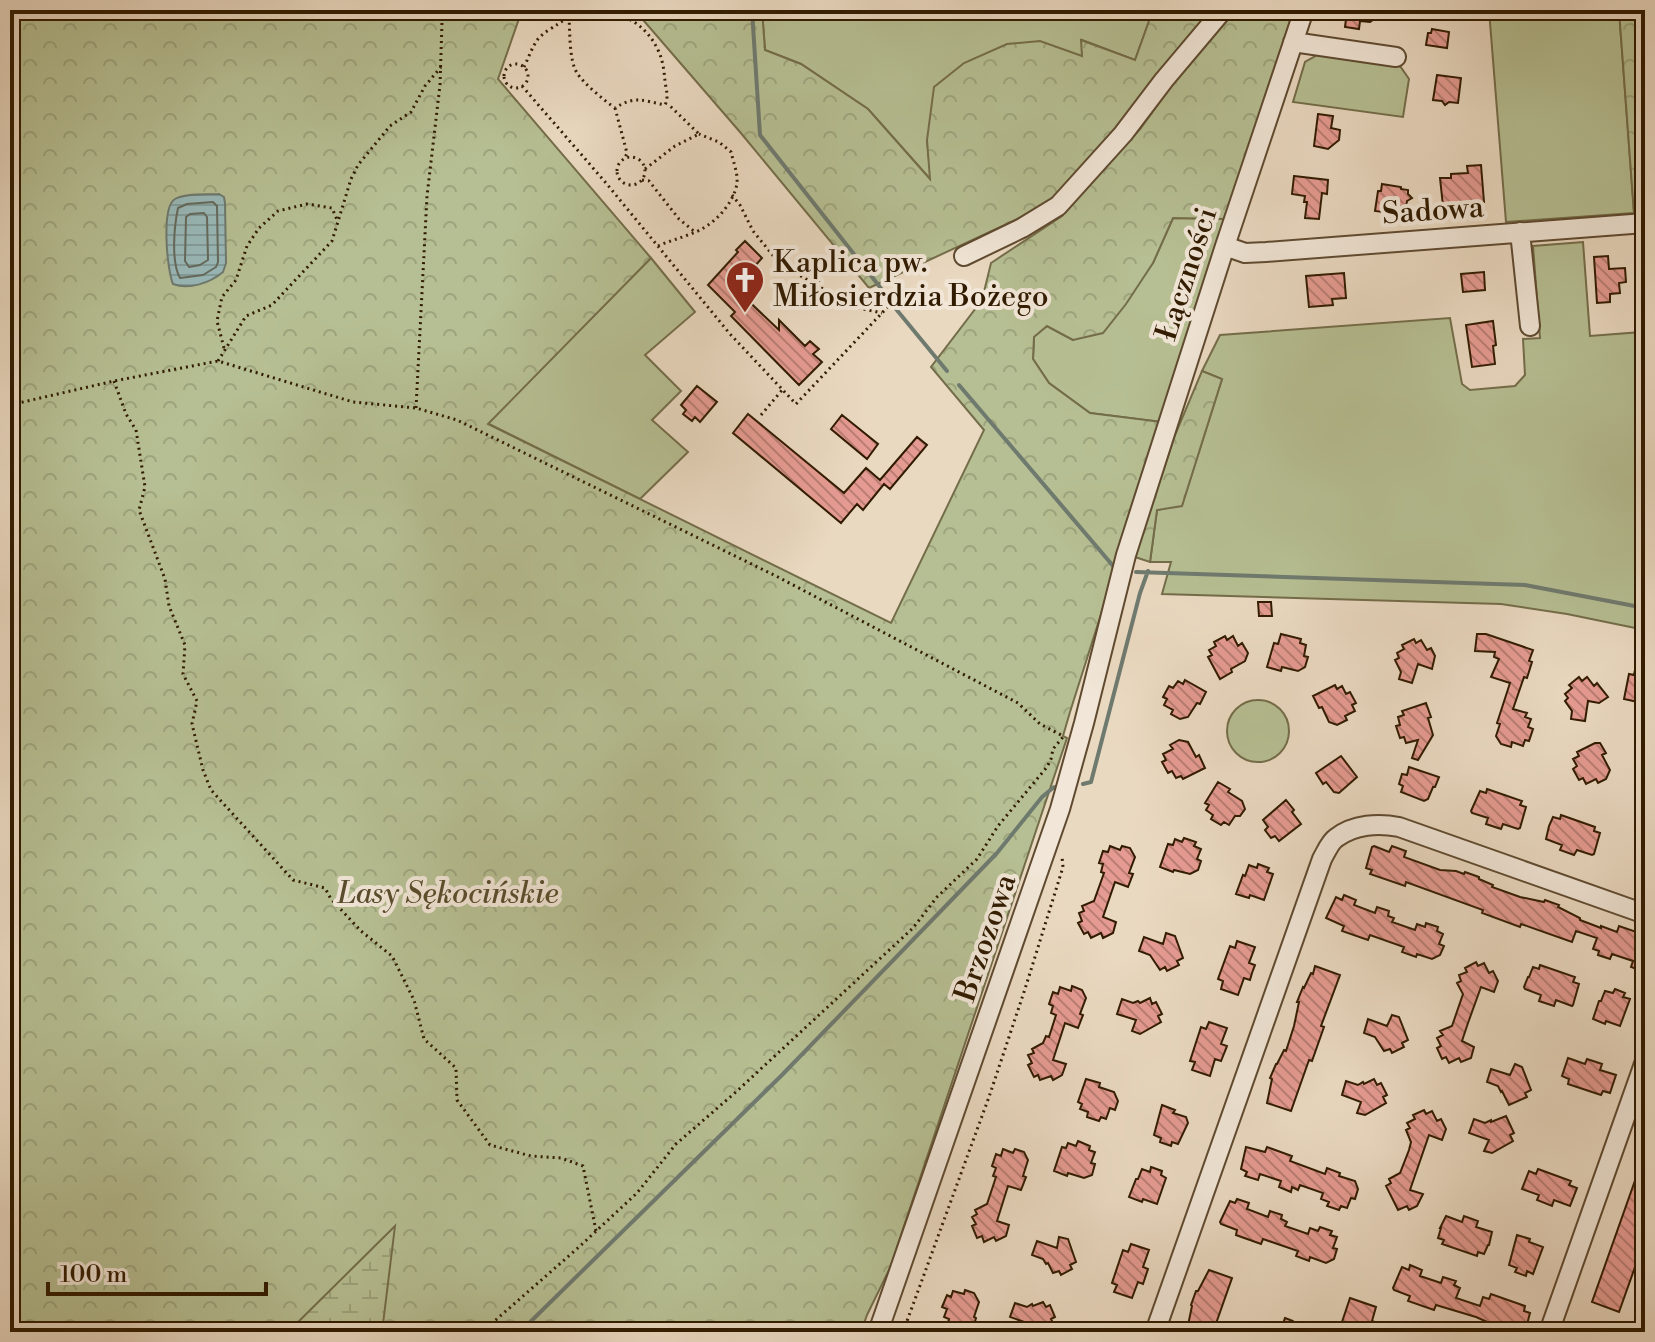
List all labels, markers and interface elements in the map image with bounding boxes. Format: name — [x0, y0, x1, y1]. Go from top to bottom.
street label: Sadowa — [1381, 188, 1486, 234]
street label: Łączności — [1148, 203, 1226, 345]
place label: Kaplica pw. Miłosierdzia Bożego — [773, 244, 1049, 316]
church icon: Kaplica pw. Miłosierdzia Bożego — [724, 259, 766, 314]
street label: Brzozowa — [946, 869, 1026, 1008]
park label: Lasy Sękocińskie — [336, 875, 559, 913]
scale bar — [48, 1246, 266, 1296]
text: 100 m — [60, 1260, 127, 1290]

